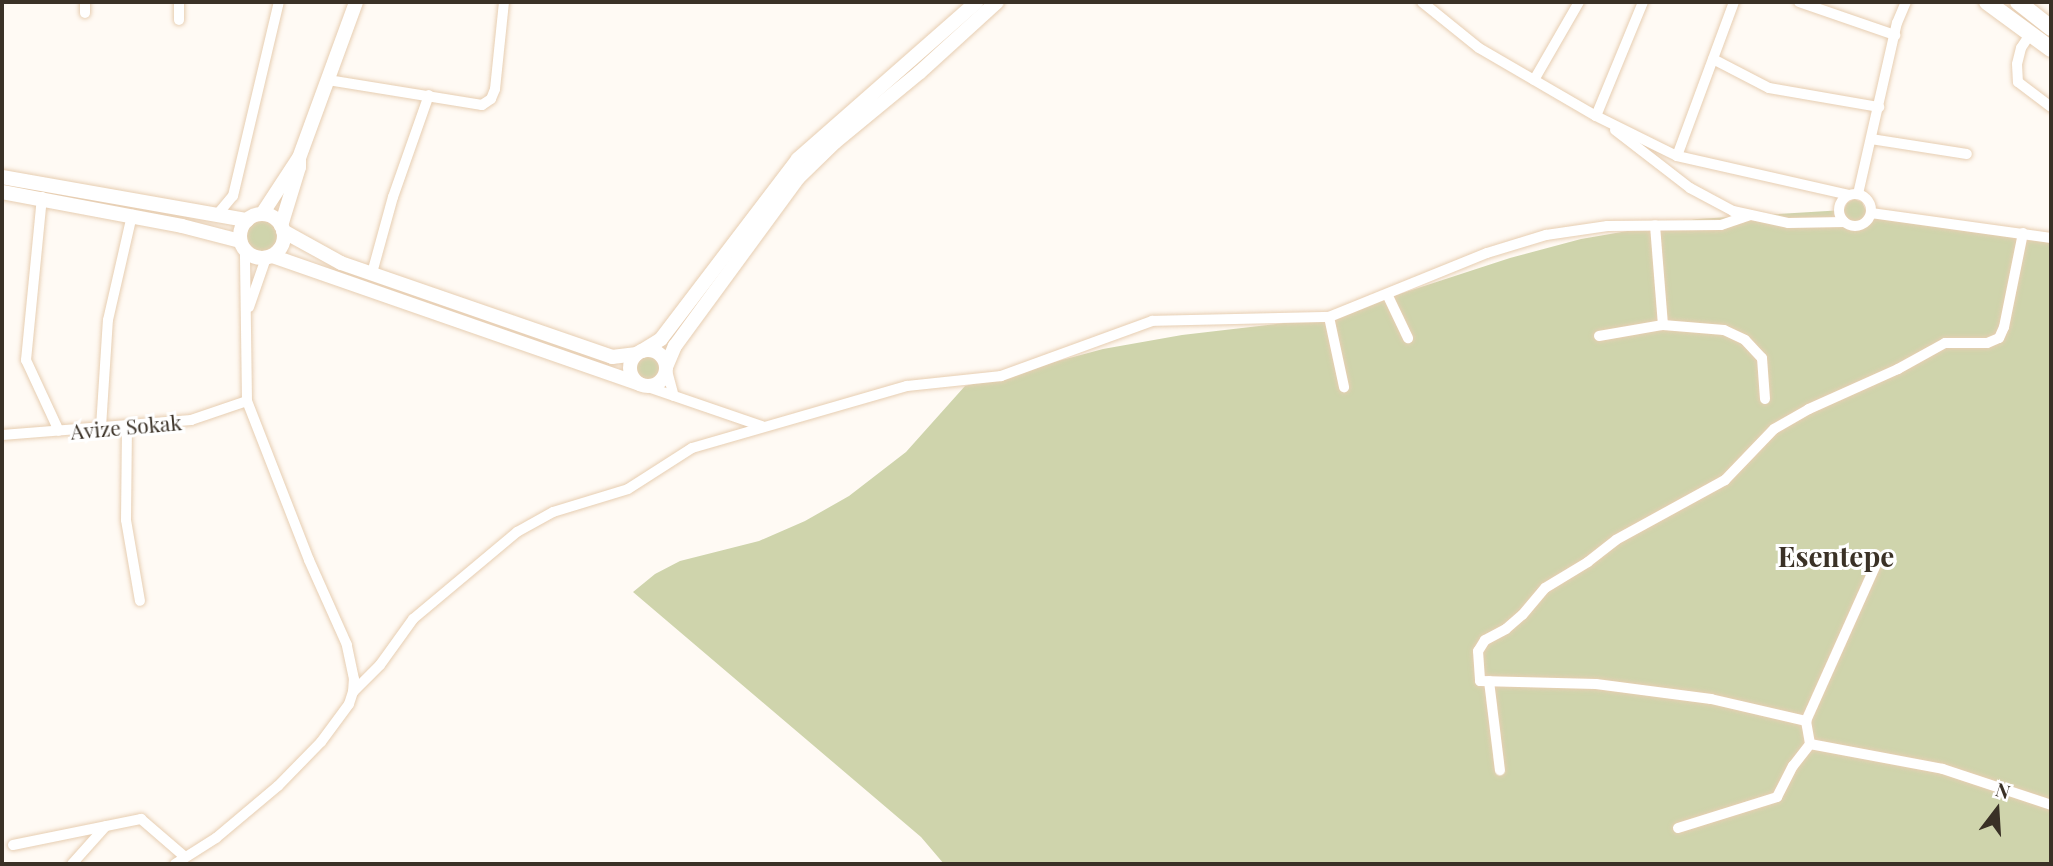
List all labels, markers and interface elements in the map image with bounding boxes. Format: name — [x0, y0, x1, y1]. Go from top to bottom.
street label: Avize Sokak — [69, 409, 183, 443]
district label: Esentepe — [1778, 539, 1894, 573]
north arrow — [1962, 775, 2032, 845]
text: N — [1993, 775, 2014, 804]

